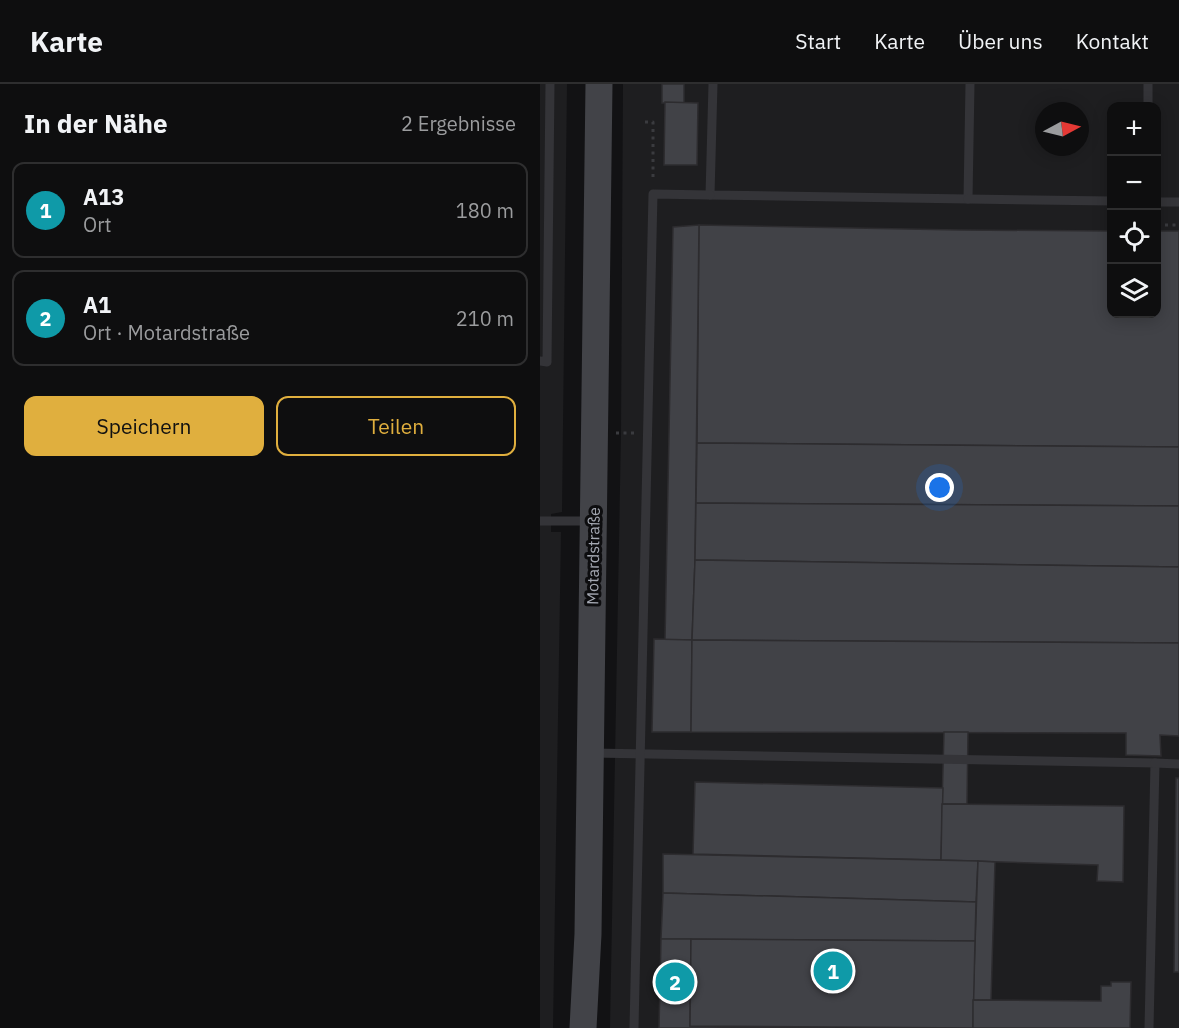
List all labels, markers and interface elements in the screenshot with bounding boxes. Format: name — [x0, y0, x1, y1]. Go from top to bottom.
text: Karte — [30, 23, 103, 60]
text: Start — [795, 27, 841, 55]
text: Karte — [874, 27, 925, 55]
text: Über uns — [958, 27, 1043, 55]
text: Kontakt — [1076, 27, 1149, 55]
north arrow — [1035, 102, 1089, 156]
map controls — [1107, 102, 1161, 318]
button: + — [1107, 102, 1161, 156]
text: In der Nähe — [24, 106, 168, 140]
text: 2 Ergebnisse — [401, 110, 516, 137]
button: − — [1107, 156, 1161, 210]
text: A13 — [83, 182, 124, 211]
text: 1 — [40, 197, 52, 224]
text: 180 m — [456, 197, 514, 224]
button: locate — [1107, 210, 1161, 264]
text: Ort — [83, 211, 112, 238]
button: layers — [1107, 264, 1161, 318]
text: A1 — [83, 290, 111, 319]
text: 2 — [40, 305, 52, 332]
text: 210 m — [456, 305, 514, 332]
text: Ort · Motardstraße — [83, 319, 250, 346]
button: Speichern — [24, 396, 264, 456]
button: Teilen — [276, 396, 516, 456]
your location — [925, 473, 954, 502]
street label: Motardstraße — [582, 507, 604, 605]
pin: 1 — [814, 948, 852, 994]
pin: 2 — [656, 960, 694, 1004]

